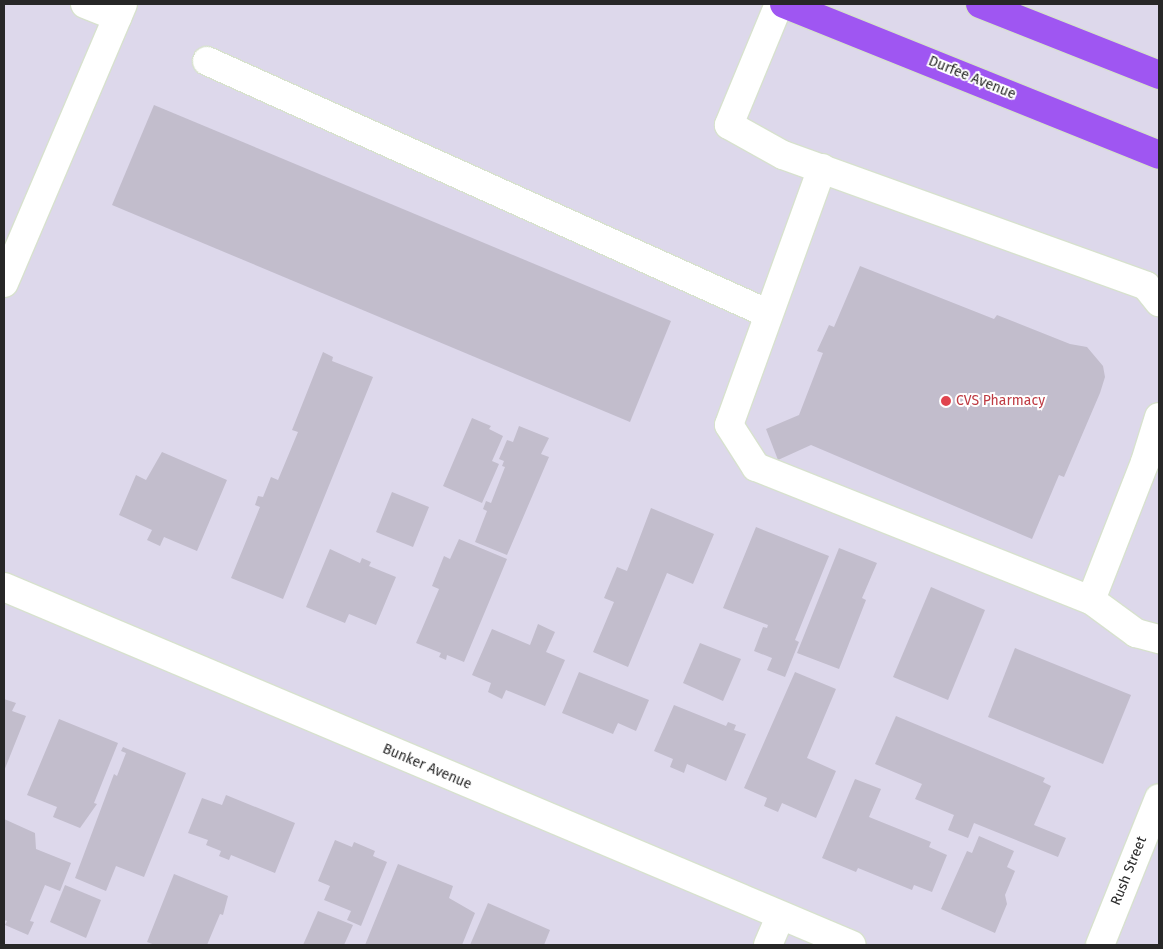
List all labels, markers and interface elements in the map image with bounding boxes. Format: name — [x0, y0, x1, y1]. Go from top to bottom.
street label: Durfee Avenue — [926, 53, 1018, 103]
place label: CVS Pharmacy — [956, 393, 1045, 409]
marker: CVS Pharmacy — [940, 395, 952, 407]
street label: Bunker Avenue — [380, 741, 474, 793]
street label: Rush Street — [1108, 834, 1150, 908]

